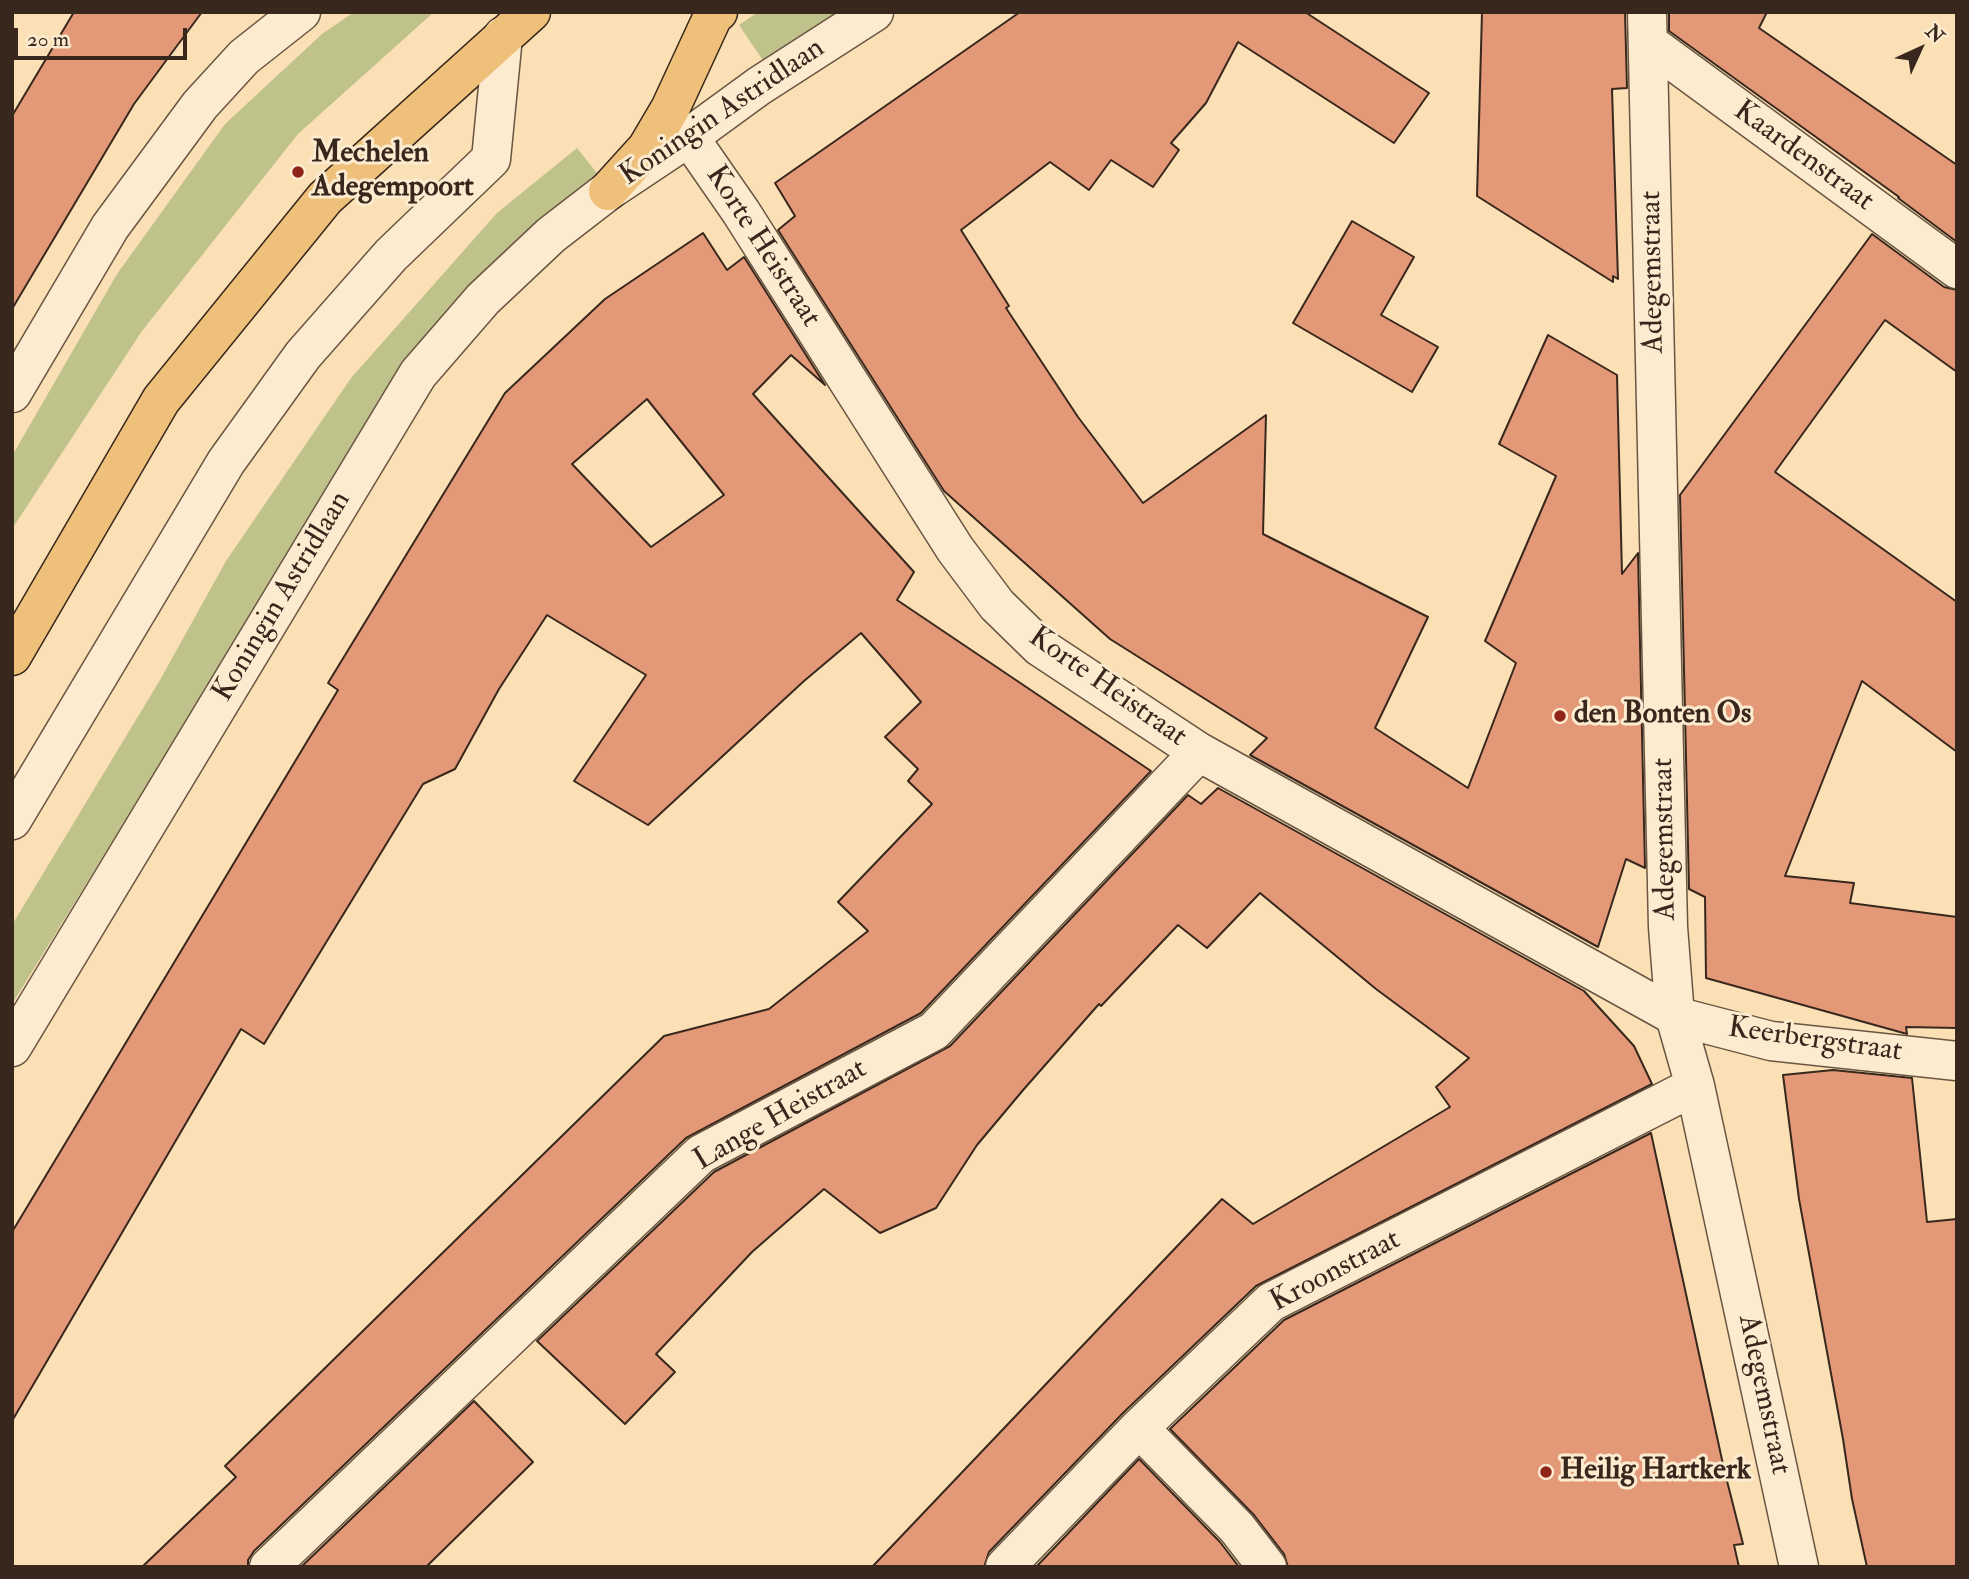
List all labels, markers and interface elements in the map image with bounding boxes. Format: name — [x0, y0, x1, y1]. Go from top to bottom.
scale bar — [18, 14, 191, 58]
north arrow — [1885, 14, 1955, 84]
text: N — [1920, 20, 1949, 49]
text: 20 m — [27, 26, 69, 53]
street label: Koningin Astridlaan — [614, 31, 832, 195]
street label: Kaardenstraat — [1726, 94, 1880, 220]
place label: Mechelen Adegempoort — [312, 137, 474, 208]
street label: Korte Heistraat — [697, 160, 827, 334]
marker: Mechelen Adegempoort — [290, 164, 306, 180]
street label: Adegemstraat — [1635, 190, 1673, 354]
street label: Koningin Astridlaan — [206, 485, 360, 709]
street label: Korte Heistraat — [1021, 620, 1193, 756]
place label: den Bonten Os — [1574, 698, 1751, 734]
marker: den Bonten Os — [1552, 708, 1568, 724]
street label: Adegemstraat — [1647, 757, 1685, 921]
street label: Keerbergstraat — [1726, 1011, 1904, 1071]
street label: Lange Heistraat — [688, 1052, 874, 1180]
street label: Kroonstraat — [1265, 1223, 1407, 1321]
street label: Adegemstraat — [1728, 1312, 1798, 1478]
place label: Heilig Hartkerk — [1560, 1454, 1751, 1490]
marker: Heilig Hartkerk — [1538, 1464, 1554, 1480]

